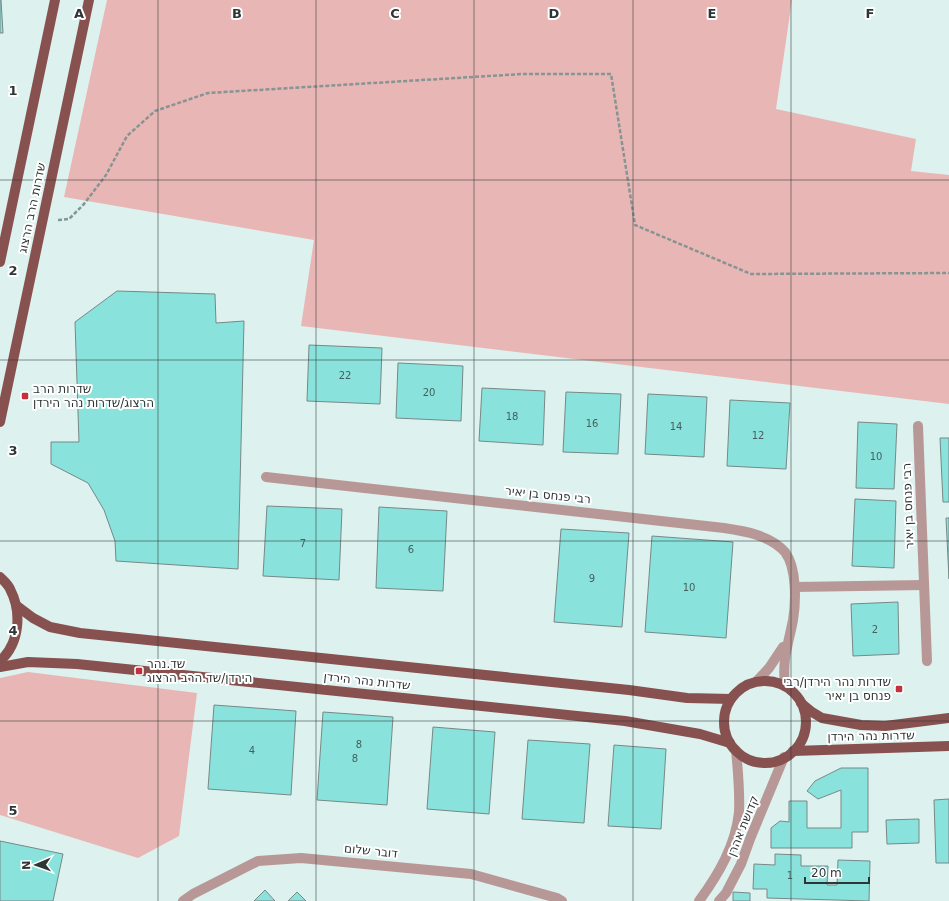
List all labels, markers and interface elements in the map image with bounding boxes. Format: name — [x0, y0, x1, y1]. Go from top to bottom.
text: A — [74, 6, 84, 21]
text: B — [232, 6, 242, 21]
text: C — [390, 6, 400, 21]
text: D — [549, 6, 560, 21]
text: E — [708, 6, 716, 21]
text: F — [866, 6, 874, 21]
text: 1 — [8, 83, 18, 98]
street label: שדרות הרב הרצוג — [16, 161, 48, 255]
text: 2 — [8, 263, 18, 278]
house number: 22 — [339, 370, 351, 381]
place label: שדרות הרב הרצוג/שדרות נהר הירדן — [33, 382, 154, 410]
house number: 20 — [423, 387, 435, 398]
marker: שדרות הרב הרצוג/שדרות נהר הירדן — [20, 391, 30, 401]
house number: 18 — [506, 411, 518, 422]
house number: 16 — [586, 418, 598, 429]
house number: 14 — [670, 421, 682, 432]
house number: 12 — [752, 430, 764, 441]
text: 3 — [8, 443, 18, 458]
house number: 10 — [870, 451, 882, 462]
street label: רבי פנחס בן יאיר — [900, 463, 916, 549]
street label: רבי פנחס בן יאיר — [504, 484, 592, 506]
house number: 7 — [300, 538, 306, 549]
house number: 6 — [408, 544, 414, 555]
house number: 9 — [589, 573, 595, 584]
house number: 10 — [683, 582, 695, 593]
text: 4 — [8, 623, 18, 638]
house number: 2 — [872, 624, 878, 635]
place label: שד.נהר הירדן/שד.הרב הרצוג — [147, 657, 252, 685]
marker: שד.נהר הירדן/שד.הרב הרצוג — [134, 666, 144, 676]
street label: שדרות נהר הירדן — [323, 669, 411, 693]
place label: שדרות נהר הירדן/רבי פנחס בן יאיר — [783, 675, 891, 703]
marker: שדרות נהר הירדן/רבי פנחס בן יאיר — [894, 684, 904, 694]
street label: שדרות נהר הירדן — [827, 728, 915, 744]
house number: 8 — [356, 739, 362, 750]
house number: 4 — [249, 745, 255, 756]
house number: 8 — [352, 753, 358, 764]
street label: קדושת אהרן — [724, 793, 762, 859]
text: 5 — [8, 803, 18, 818]
street label: דובר שלום — [343, 841, 399, 861]
north arrow — [16, 845, 56, 885]
scale bar — [805, 859, 869, 885]
text: N — [20, 860, 33, 870]
text: 20 m — [811, 866, 842, 880]
house number: 1 — [787, 870, 793, 881]

